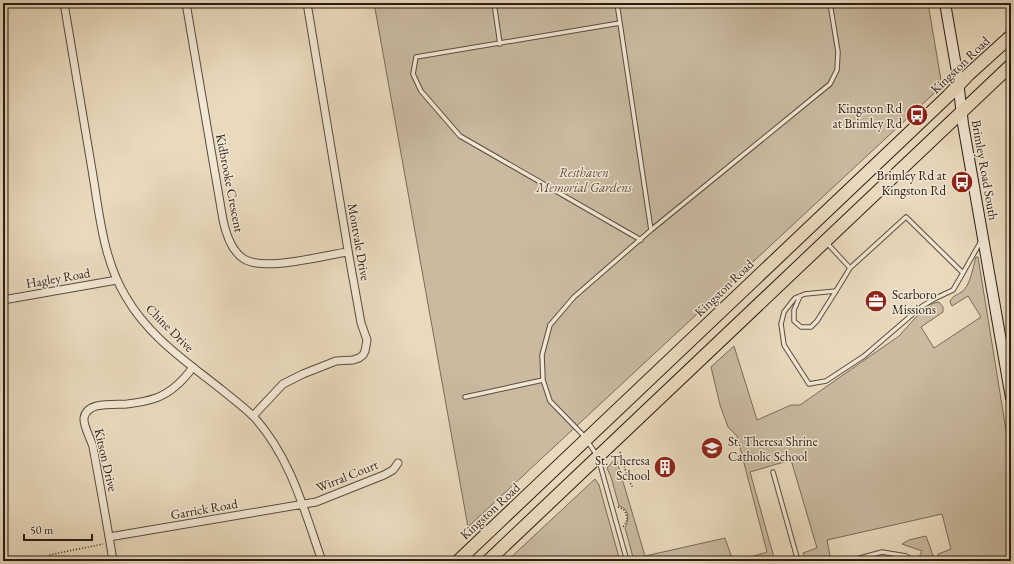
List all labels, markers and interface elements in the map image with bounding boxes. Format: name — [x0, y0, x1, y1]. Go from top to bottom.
street label: Kingston Road — [927, 32, 994, 97]
place label: Kingston Rd at Brimley Rd — [833, 100, 902, 132]
bus stop icon: Kingston Rd at Brimley Rd — [904, 102, 930, 128]
street label: Brimley Road South — [968, 118, 1002, 222]
street label: Kidbrooke Crescent — [212, 132, 248, 234]
park label: Resthaven Memorial Gardens — [535, 164, 632, 196]
place label: Brimley Rd at Kingston Rd — [877, 167, 946, 199]
bus stop icon: Brimley Rd at Kingston Rd — [949, 169, 975, 195]
street label: Montvale Drive — [344, 202, 374, 282]
street label: Kingston Road — [691, 255, 758, 320]
street label: Hagley Road — [24, 264, 92, 292]
place label: Scarboro Missions — [892, 286, 937, 318]
office icon: Scarboro Missions — [863, 288, 889, 314]
street label: Chine Drive — [142, 300, 198, 356]
street label: Kitson Drive — [91, 427, 121, 493]
place label: St. Theresa Shrine Catholic School — [728, 433, 818, 465]
school or university icon: St. Theresa Shrine Catholic School — [699, 435, 725, 461]
place label: St. Theresa School — [595, 452, 651, 484]
building icon: St. Theresa School — [652, 454, 678, 480]
street label: Wirral Court — [314, 456, 380, 496]
street label: Kingston Road — [456, 479, 524, 543]
street label: Garrick Road — [169, 495, 239, 523]
scale bar — [24, 516, 92, 542]
text: 50 m — [30, 522, 54, 538]

